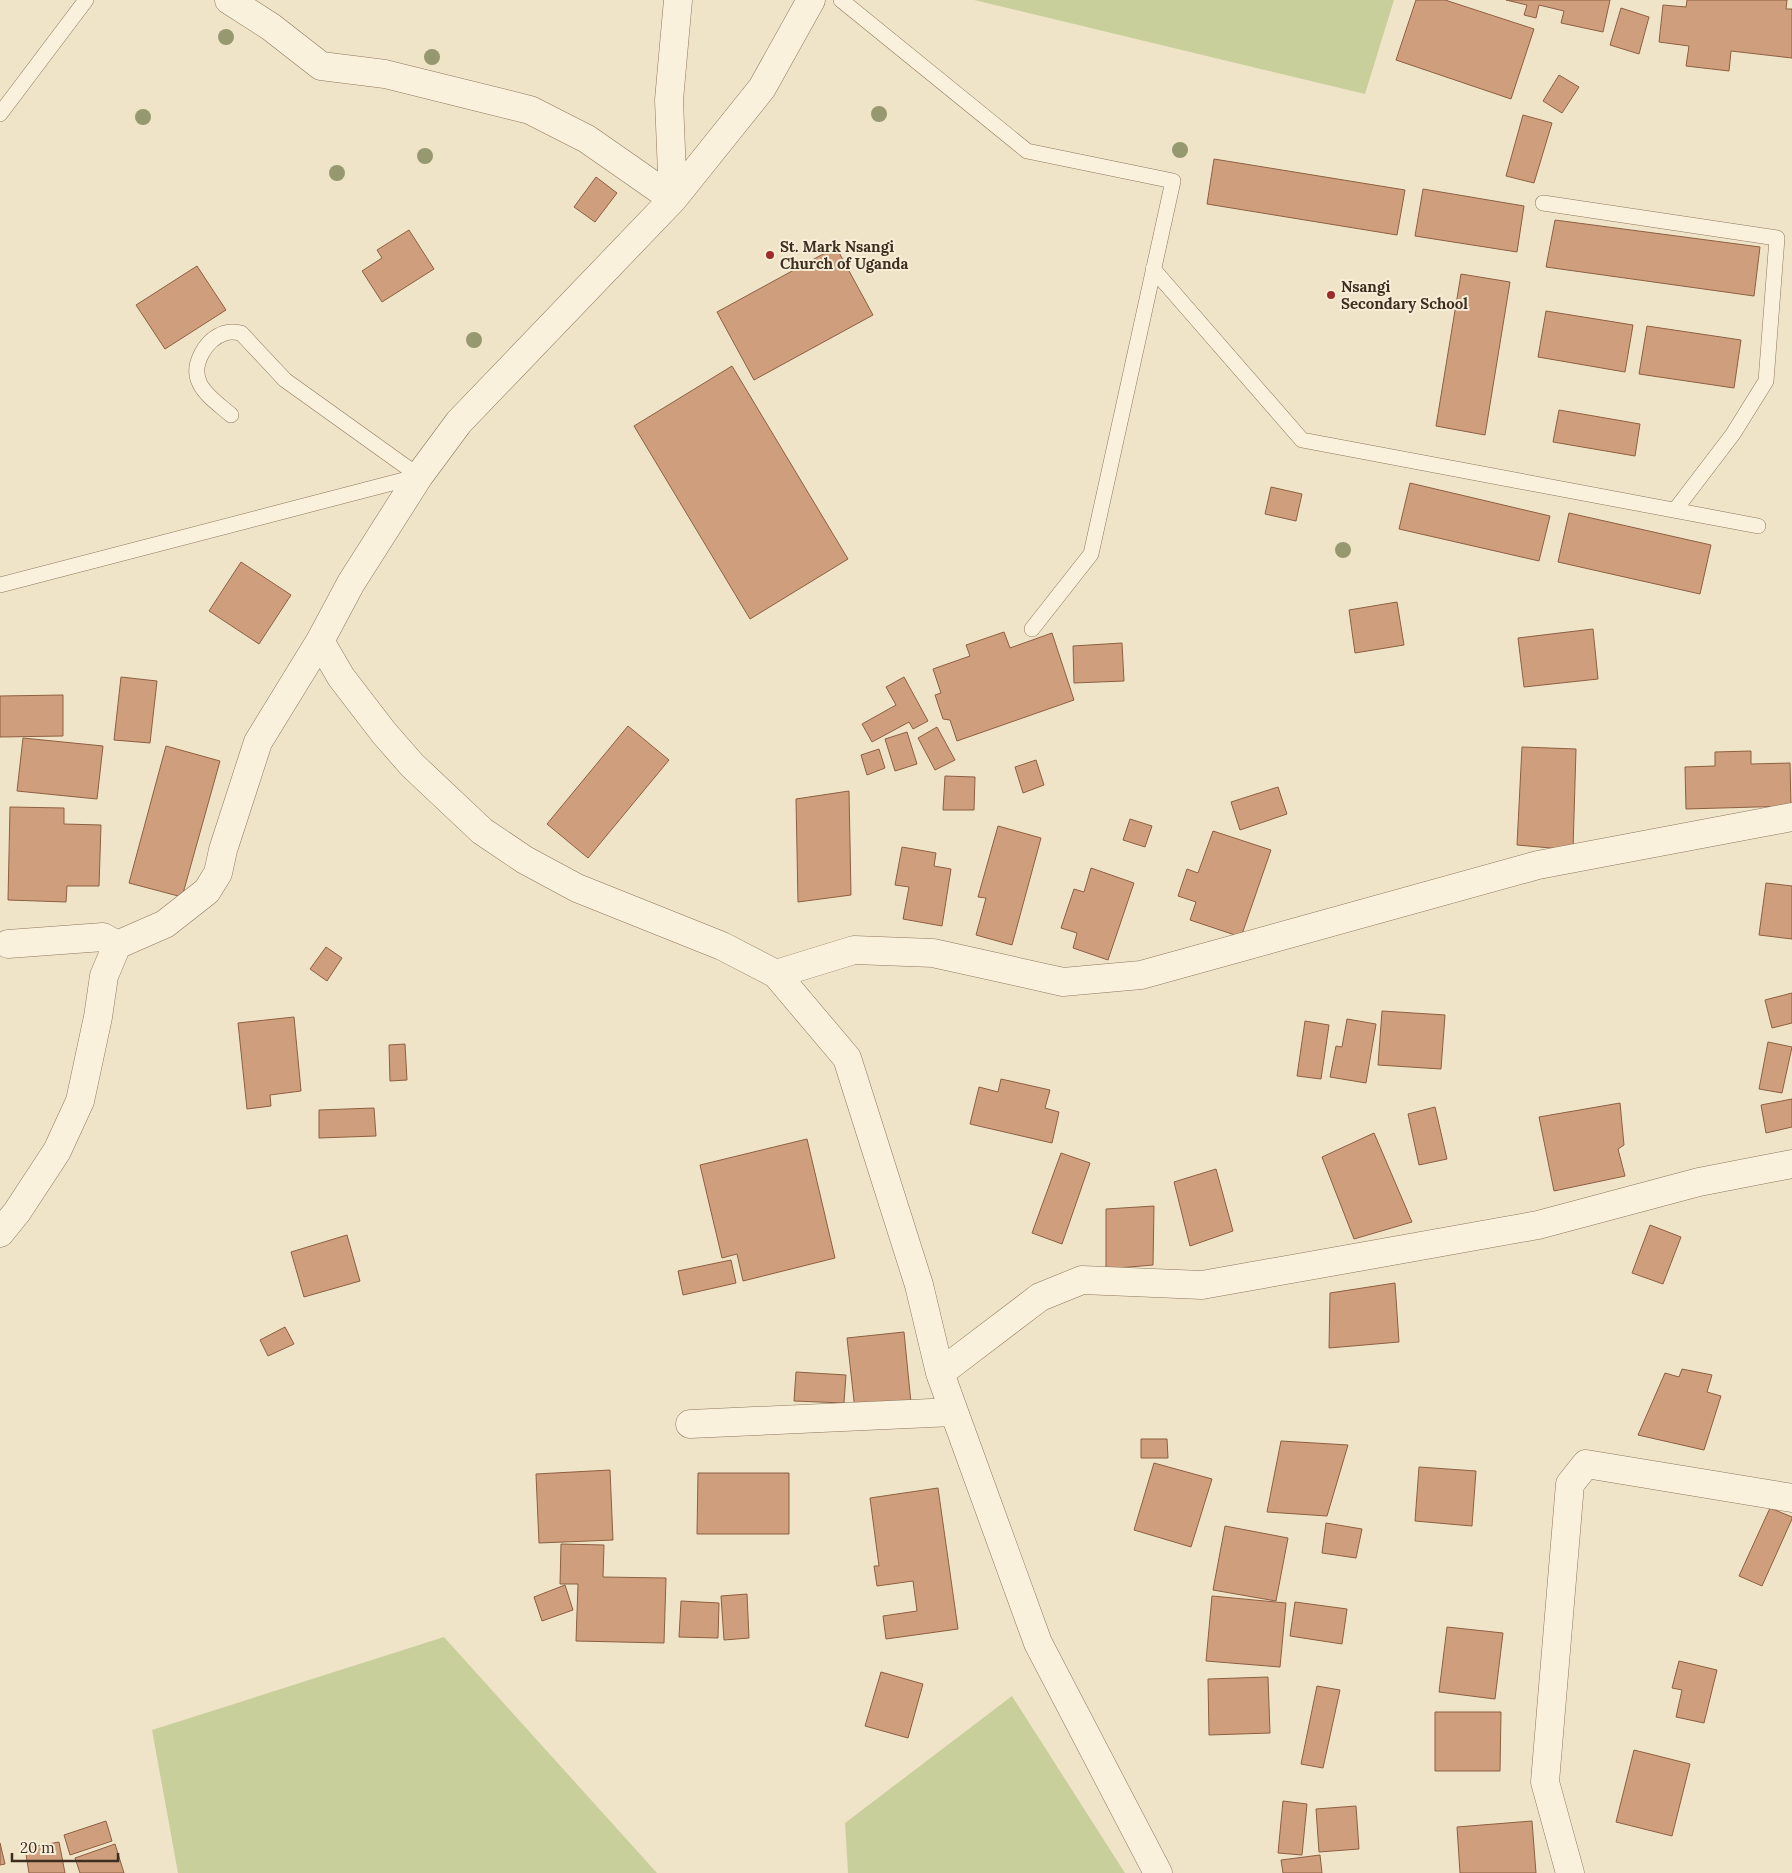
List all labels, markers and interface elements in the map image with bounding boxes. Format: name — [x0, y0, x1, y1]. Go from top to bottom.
place label: St. Mark Nsangi Church of Uganda — [780, 237, 908, 273]
marker: St. Mark Nsangi Church of Uganda — [764, 249, 776, 261]
place label: Nsangi Secondary School — [1341, 277, 1468, 313]
marker: Nsangi Secondary School — [1325, 289, 1337, 301]
scale bar — [12, 1830, 119, 1862]
text: 20 m — [20, 1838, 55, 1857]

